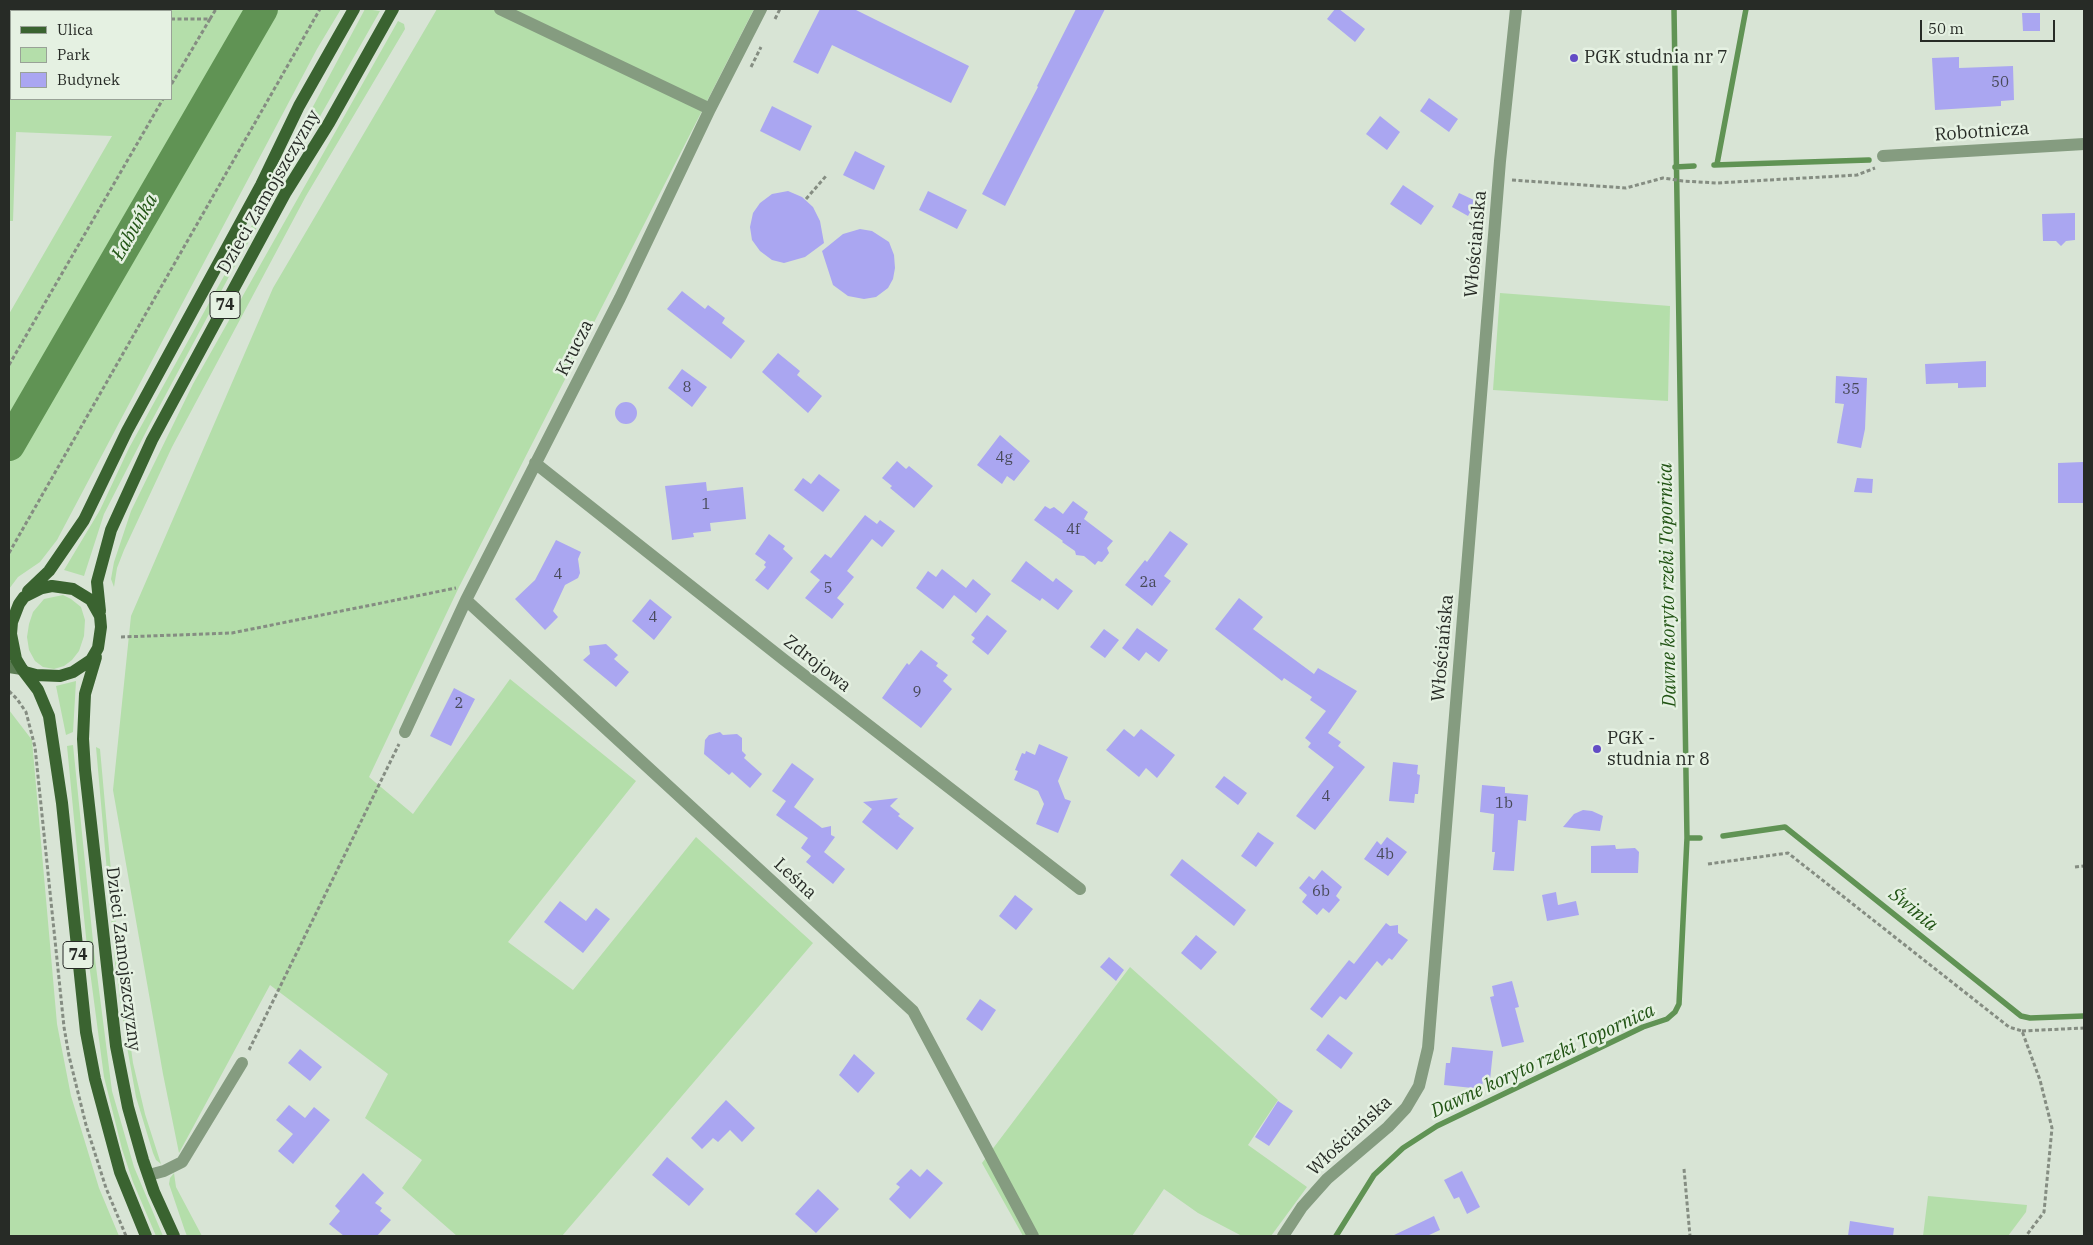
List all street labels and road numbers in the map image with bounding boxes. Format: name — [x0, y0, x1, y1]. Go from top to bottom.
street label: Dzieci Zamojszczyzny — [213, 106, 325, 278]
street label: Robotnicza — [1934, 118, 2030, 146]
street label: Włościańska — [1461, 190, 1491, 298]
road number: 74 — [210, 292, 240, 318]
street label: Krucza — [552, 316, 598, 380]
street label: Włościańska — [1428, 594, 1458, 702]
street label: Zdrojowa — [779, 631, 855, 697]
street label: Leśna — [769, 854, 821, 904]
street label: Dzieci Zamojszczyzny — [101, 865, 145, 1053]
road number: 74 — [63, 942, 93, 968]
street label: Włościańska — [1303, 1092, 1397, 1180]

